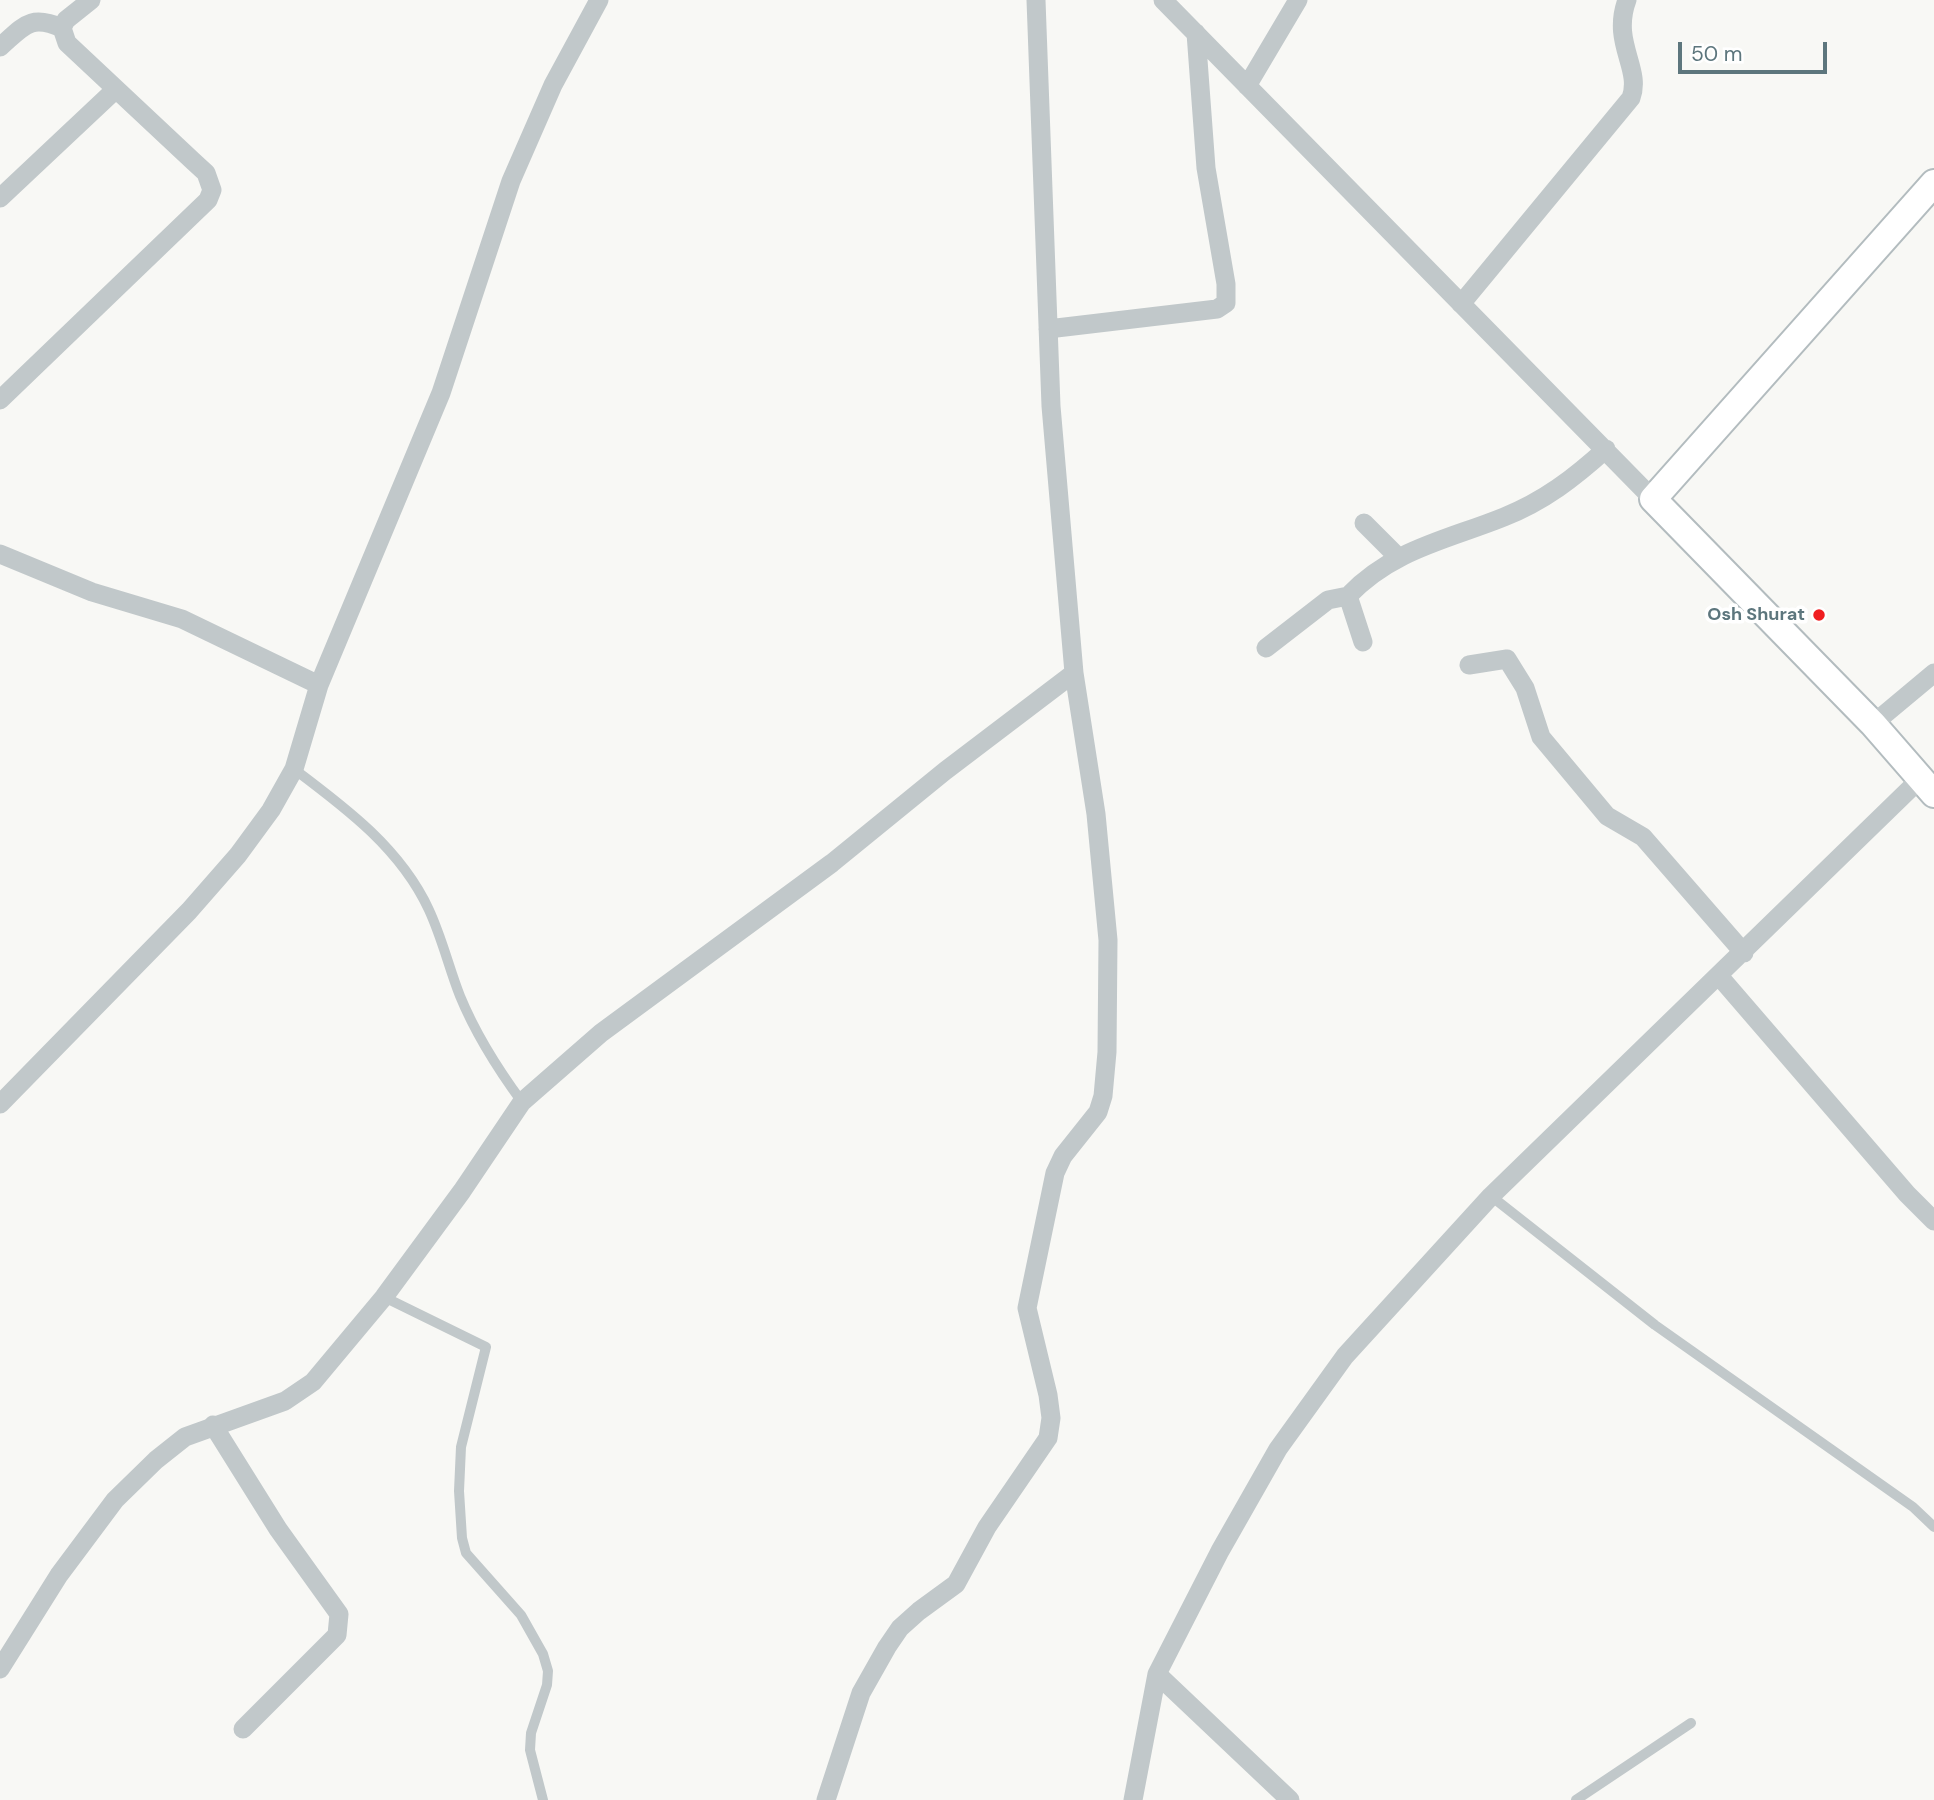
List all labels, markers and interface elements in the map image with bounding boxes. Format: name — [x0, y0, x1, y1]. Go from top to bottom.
scale bar — [1682, 28, 1831, 72]
text: 50 m — [1691, 40, 1742, 68]
place label: Osh Shurat — [1707, 604, 1805, 626]
marker: Osh Shurat — [1811, 607, 1827, 623]

